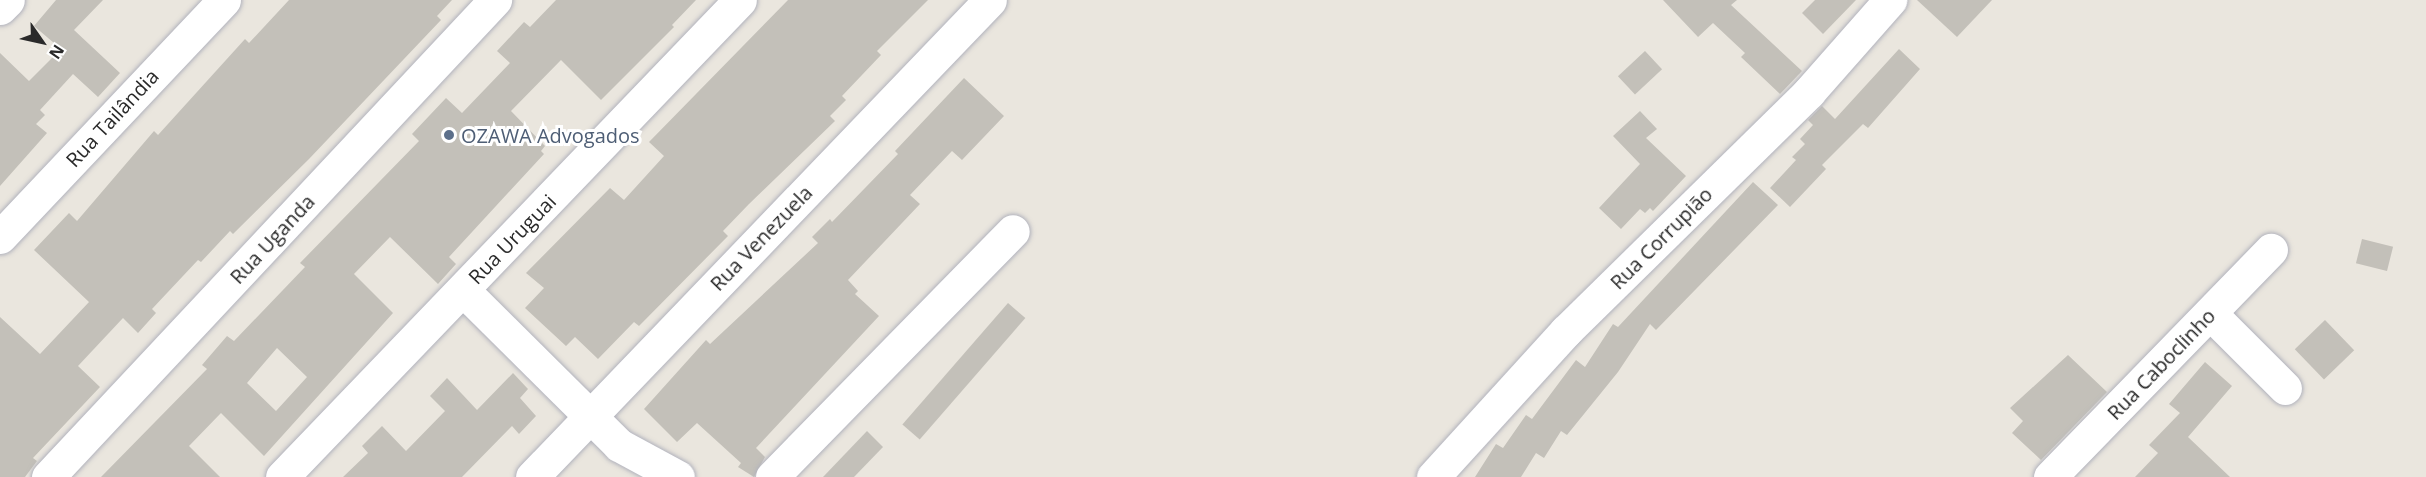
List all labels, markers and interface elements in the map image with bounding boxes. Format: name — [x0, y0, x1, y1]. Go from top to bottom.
north arrow — [12, 12, 72, 72]
text: N — [44, 41, 70, 64]
street label: Rua Tailândia — [61, 64, 163, 172]
place label: OZAWA Advogados — [461, 123, 640, 147]
marker: OZAWA Advogados — [442, 128, 456, 142]
street label: Rua Venezuela — [705, 181, 817, 295]
street label: Rua Corrupião — [1605, 182, 1717, 294]
street label: Rua Uganda — [225, 189, 319, 289]
street label: Rua Uruguai — [463, 189, 561, 289]
street label: Rua Caboclinho — [2102, 303, 2220, 425]

